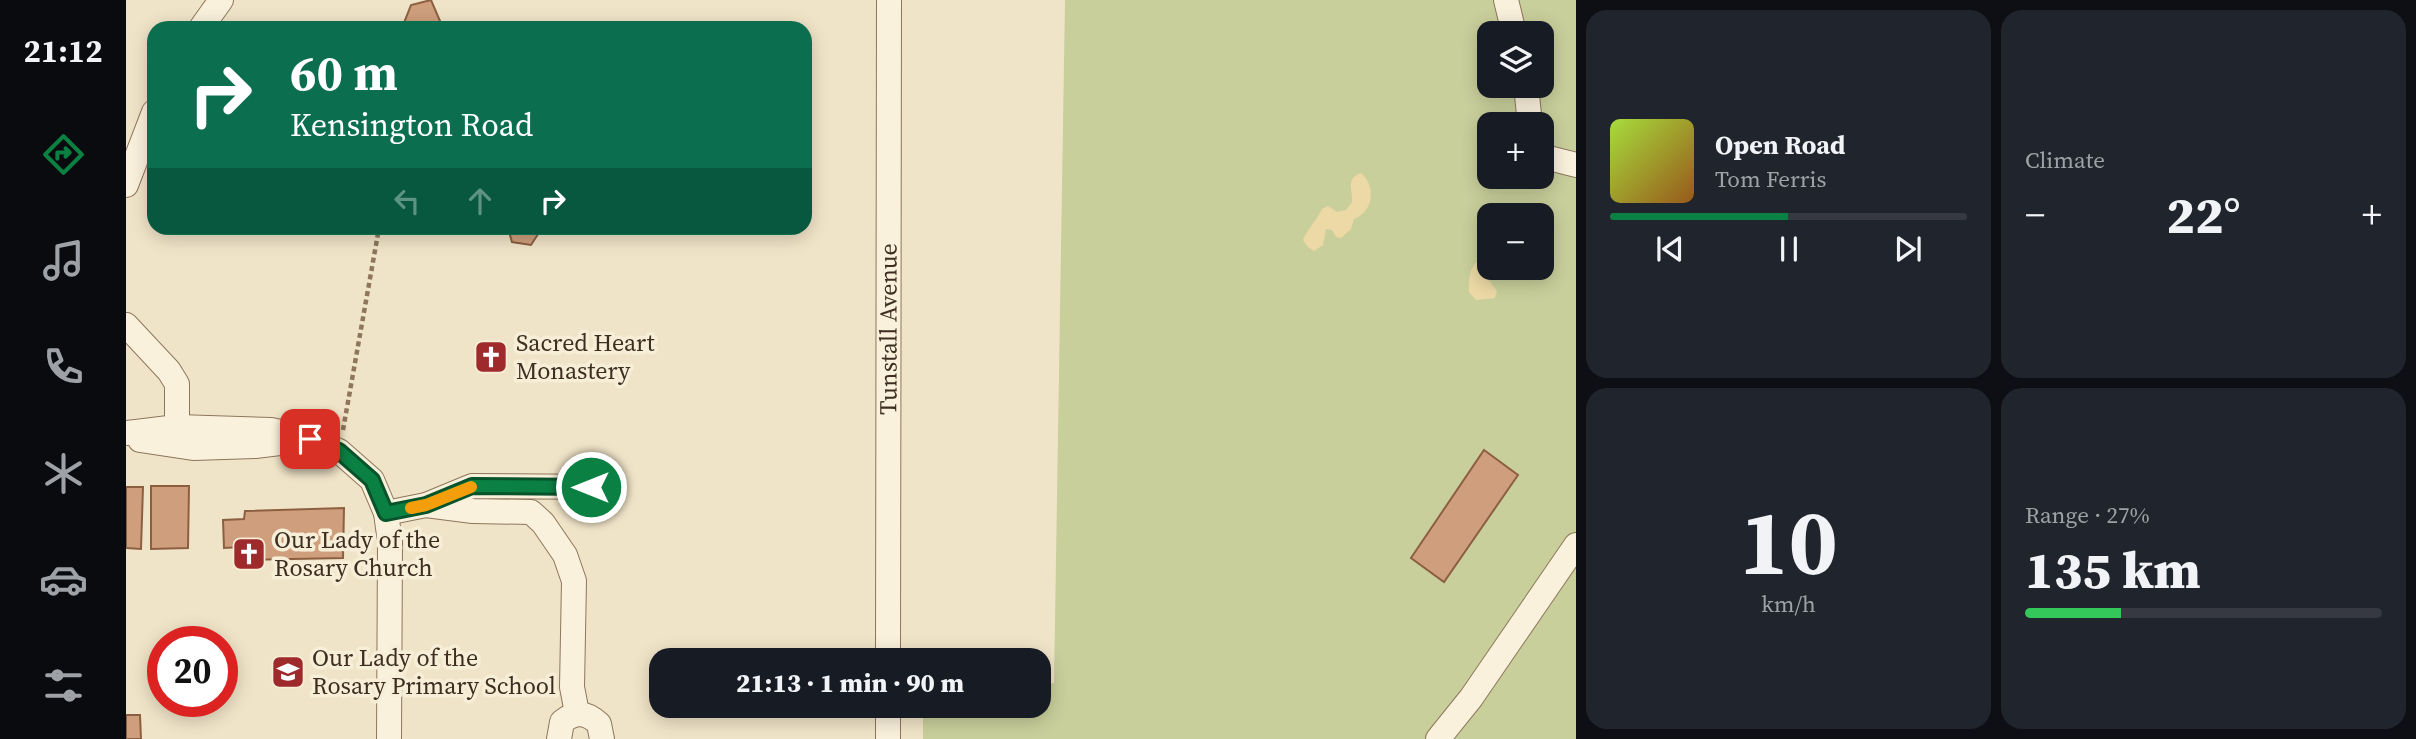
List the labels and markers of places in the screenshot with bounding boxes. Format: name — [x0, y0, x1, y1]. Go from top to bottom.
place label: Sacred Heart Monastery — [516, 326, 655, 387]
church icon: Sacred Heart Monastery — [472, 338, 510, 376]
pin — [280, 409, 340, 469]
place label: Our Lady of the Rosary Church — [274, 523, 440, 584]
church icon: Our Lady of the Rosary Church — [230, 535, 268, 573]
place label: Our Lady of the Rosary Primary School — [312, 641, 556, 702]
school or university icon: Our Lady of the Rosary Primary School — [269, 653, 307, 691]

